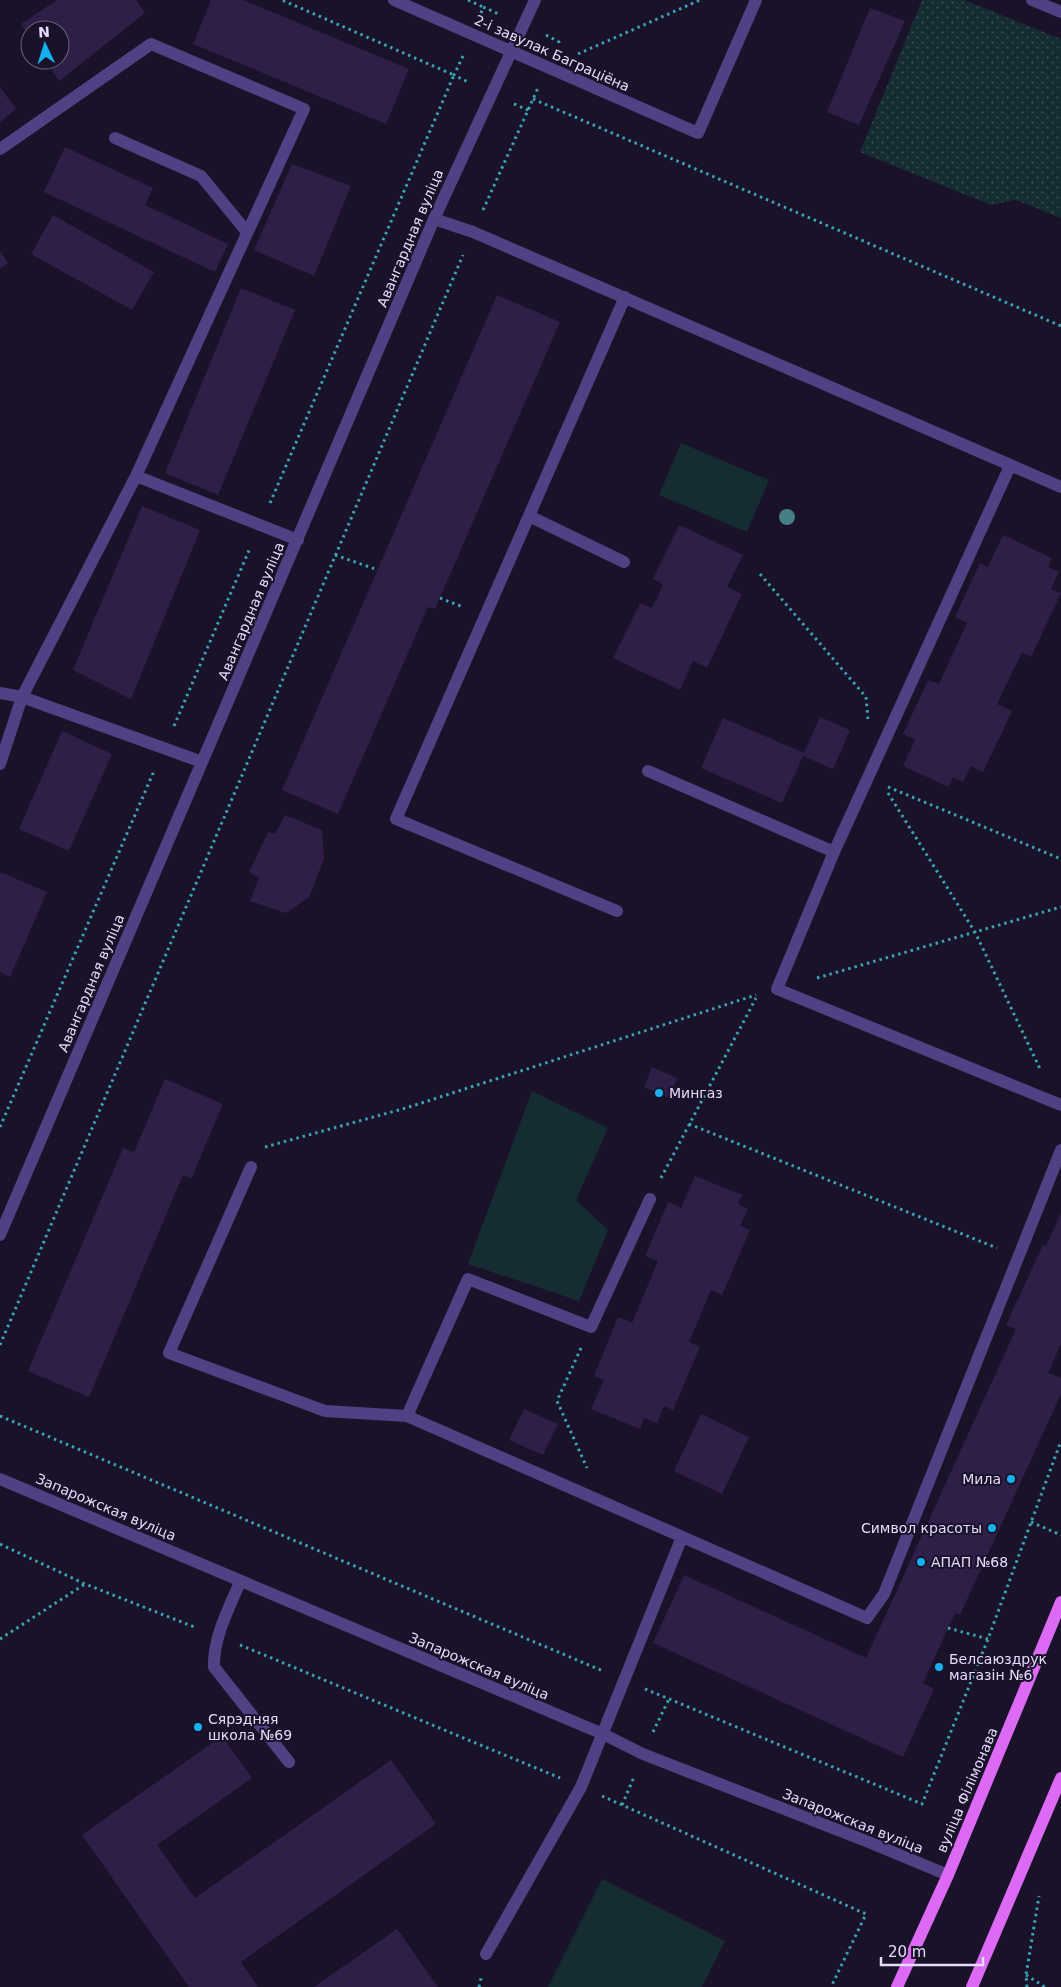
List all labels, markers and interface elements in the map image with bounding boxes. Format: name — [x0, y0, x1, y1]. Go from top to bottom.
street label: 2-і завулак Баграціёна — [472, 12, 632, 94]
north arrow — [20, 20, 70, 70]
text: N — [38, 24, 50, 40]
street label: Авангардная вуліца — [374, 167, 446, 309]
street label: Авангардная вуліца — [215, 540, 287, 682]
street label: Авангардная вуліца — [55, 912, 127, 1054]
place label: Мингаз — [669, 1085, 723, 1101]
marker: Мингаз — [653, 1087, 665, 1099]
street label: Запарожская вуліца — [34, 1470, 178, 1544]
place label: Мила — [962, 1471, 1001, 1487]
marker: Мила — [1005, 1473, 1017, 1485]
place label: Символ красоты — [861, 1520, 982, 1536]
marker: Символ красоты — [986, 1522, 998, 1534]
place label: АПАП №68 — [931, 1554, 1008, 1570]
marker: АПАП №68 — [915, 1556, 927, 1568]
street label: Запарожская вуліца — [407, 1629, 551, 1703]
place label: Белсаюздрук магазін №6 — [949, 1651, 1047, 1683]
marker: Белсаюздрук магазін №6 — [933, 1661, 945, 1673]
place label: Сярэдняя школа №69 — [208, 1711, 292, 1743]
marker: Сярэдняя школа №69 — [192, 1721, 204, 1733]
street label: вуліца Філімонава — [933, 1725, 1001, 1855]
street label: Запарожская вуліца — [780, 1785, 926, 1857]
scale bar — [881, 1934, 984, 1966]
text: 20 m — [888, 1943, 926, 1961]

